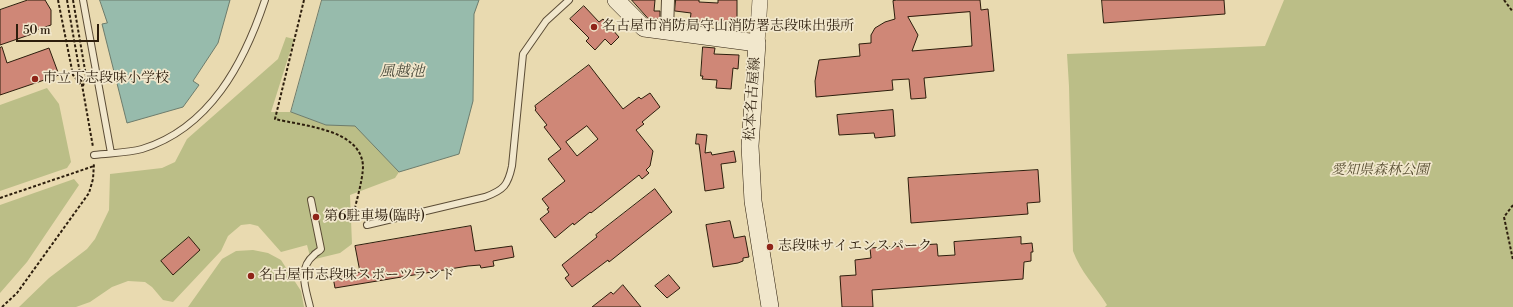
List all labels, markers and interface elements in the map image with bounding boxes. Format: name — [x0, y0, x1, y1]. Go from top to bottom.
scale bar — [18, 16, 101, 42]
place label: 名古屋市消防局守山消防署志段味出張所 — [602, 19, 854, 35]
marker: 名古屋市消防局守山消防署志段味出張所 — [589, 22, 599, 32]
text: 50 m — [23, 23, 51, 38]
street label: 松本名古屋線 — [742, 57, 764, 141]
water label: 風越池 — [380, 63, 424, 81]
place label: 市立下志段味小学校 — [43, 71, 169, 87]
marker: 市立下志段味小学校 — [30, 74, 40, 84]
park label: 愛知県森林公園 — [1331, 163, 1429, 179]
place label: 第6駐車場(臨時) — [324, 209, 425, 225]
marker: 第6駐車場(臨時) — [311, 212, 321, 222]
place label: 志段味サイエンスパーク — [778, 239, 932, 255]
marker: 志段味サイエンスパーク — [765, 242, 775, 252]
place label: 名古屋市志段味スポーツランド — [259, 268, 455, 284]
marker: 名古屋市志段味スポーツランド — [246, 271, 256, 281]

